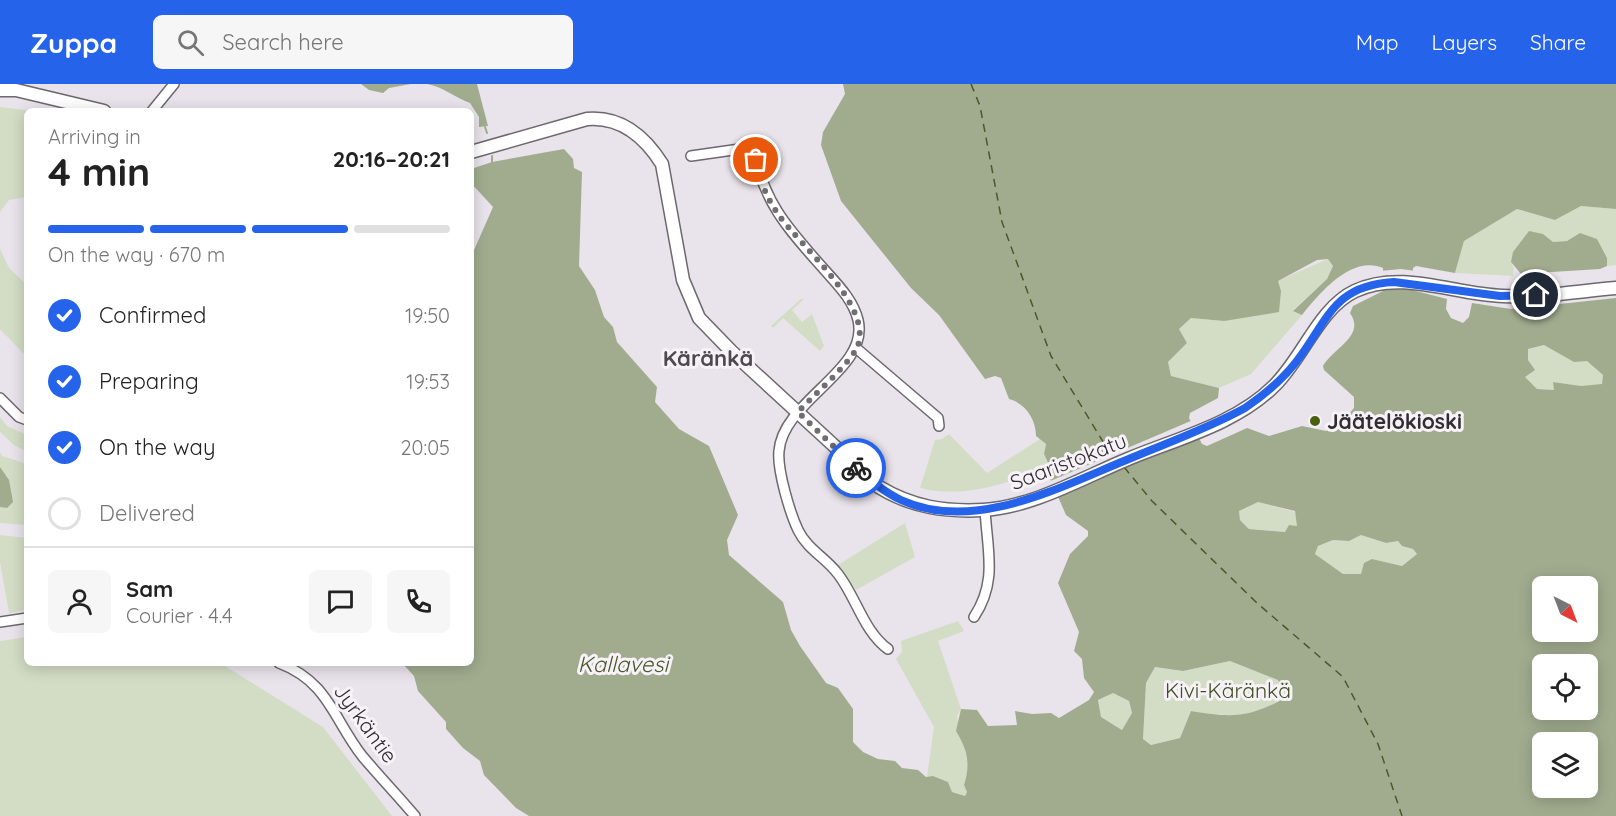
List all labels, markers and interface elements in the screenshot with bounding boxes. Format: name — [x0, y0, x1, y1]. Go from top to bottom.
search box — [153, 15, 573, 69]
text: Zuppa — [30, 25, 117, 60]
icon: search — [174, 26, 207, 59]
text: Search here — [222, 28, 344, 56]
text: Map — [1356, 29, 1399, 55]
text: Layers — [1432, 29, 1497, 55]
text: Share — [1530, 29, 1586, 55]
text: Arriving in — [48, 124, 141, 149]
pin — [730, 134, 781, 185]
icon: bag — [739, 143, 772, 176]
text: 20:16–20:21 — [333, 145, 450, 173]
text: 4 min — [48, 147, 150, 196]
text: On the way · 670 m — [48, 242, 225, 267]
pin — [1510, 269, 1561, 320]
icon: home — [1519, 278, 1552, 311]
icon: check — [48, 299, 81, 332]
text: Confirmed — [99, 301, 206, 329]
text: 19:50 — [405, 303, 450, 328]
district label: Käränkä — [663, 344, 753, 372]
icon: check — [48, 365, 81, 398]
text: Preparing — [99, 367, 199, 395]
text: 19:53 — [406, 369, 450, 394]
place label: Jäätelökioski — [1327, 408, 1462, 434]
marker: Jäätelökioski — [1308, 414, 1322, 428]
street label: Saaristokatu — [1006, 427, 1130, 495]
icon: check — [48, 431, 81, 464]
text: On the way — [99, 433, 215, 461]
text: 20:05 — [400, 435, 450, 460]
courier — [826, 438, 886, 498]
icon: bike — [840, 452, 873, 485]
text: Delivered — [99, 499, 195, 527]
button: person — [48, 570, 111, 633]
button: chat — [309, 570, 372, 633]
button: phone — [387, 570, 450, 633]
text: Sam — [126, 575, 173, 603]
north arrow — [1532, 576, 1598, 642]
map controls — [1532, 576, 1598, 798]
text: Courier · 4.4 — [126, 603, 232, 628]
water label: Kallavesi — [578, 650, 670, 678]
button: locate — [1532, 654, 1598, 720]
park label: Kivi-Käränkä — [1165, 677, 1291, 703]
street label: Jyrkäntie — [329, 678, 403, 768]
button: layers — [1532, 732, 1598, 798]

